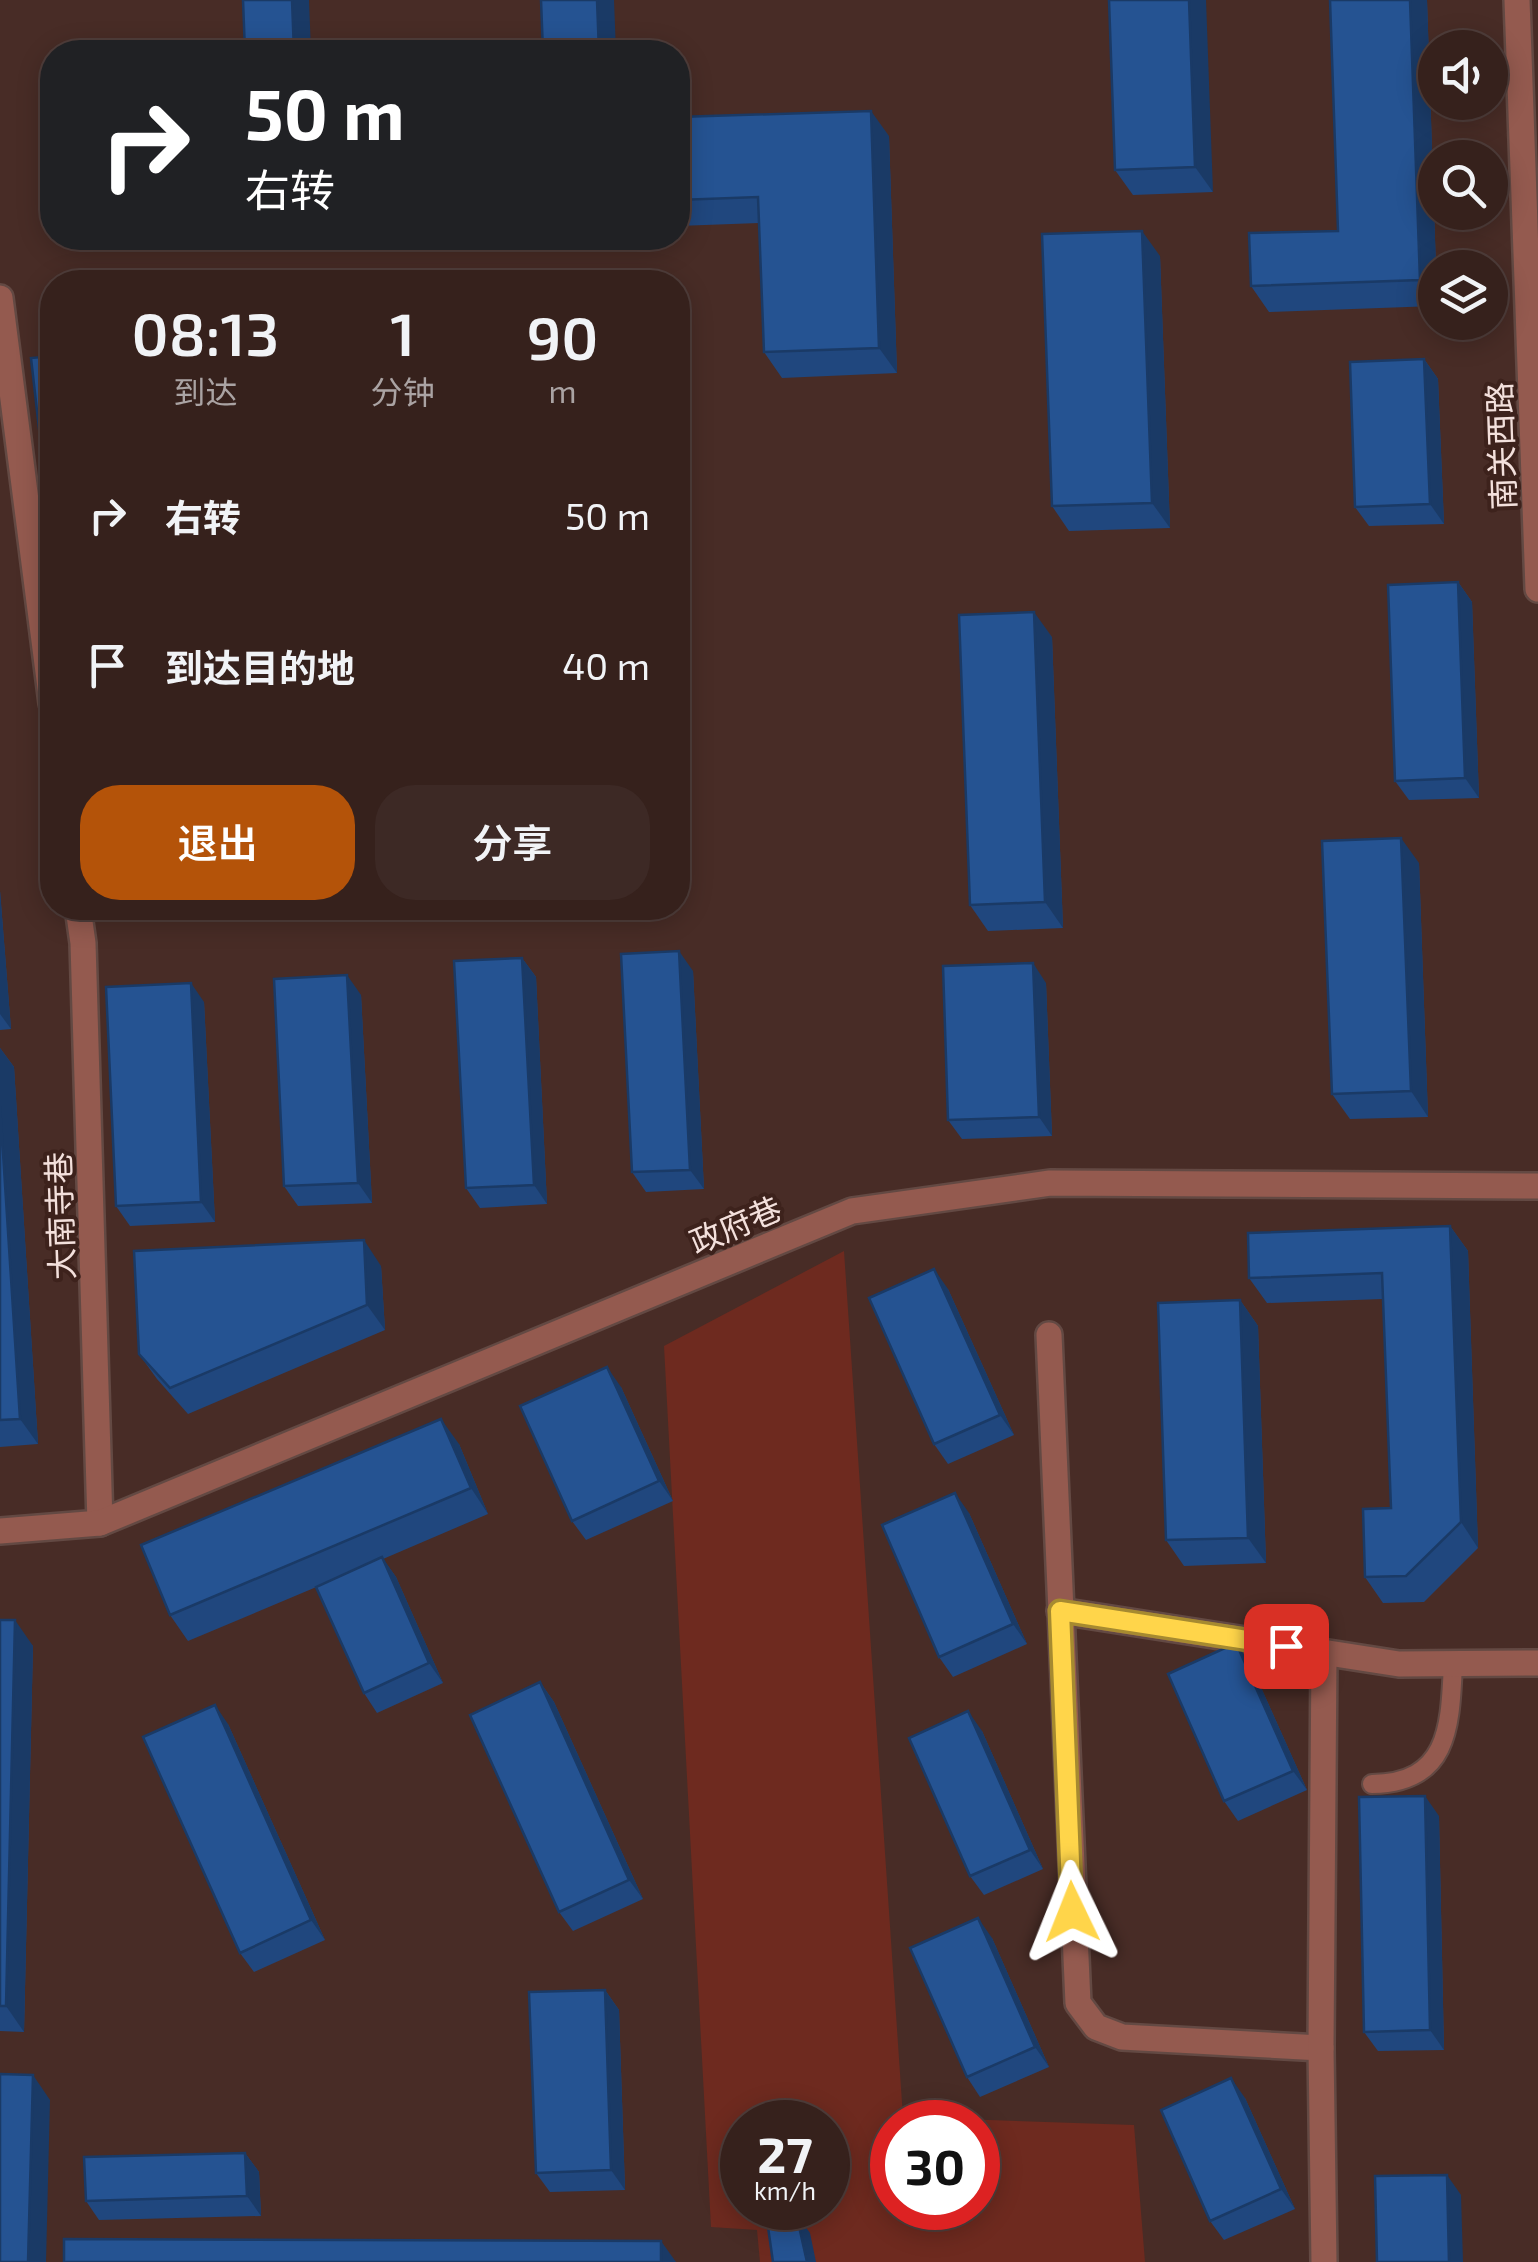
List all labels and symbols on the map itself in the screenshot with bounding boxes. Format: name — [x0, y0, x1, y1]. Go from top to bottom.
street label: 南关西路 — [1479, 381, 1521, 511]
street label: 大南寺巷 — [38, 1151, 80, 1281]
street label: 政府巷 — [683, 1188, 787, 1260]
pin — [1244, 1604, 1329, 1689]
position arrow — [1020, 1860, 1124, 1964]
speed limit sign: 30 — [870, 2100, 1000, 2230]

